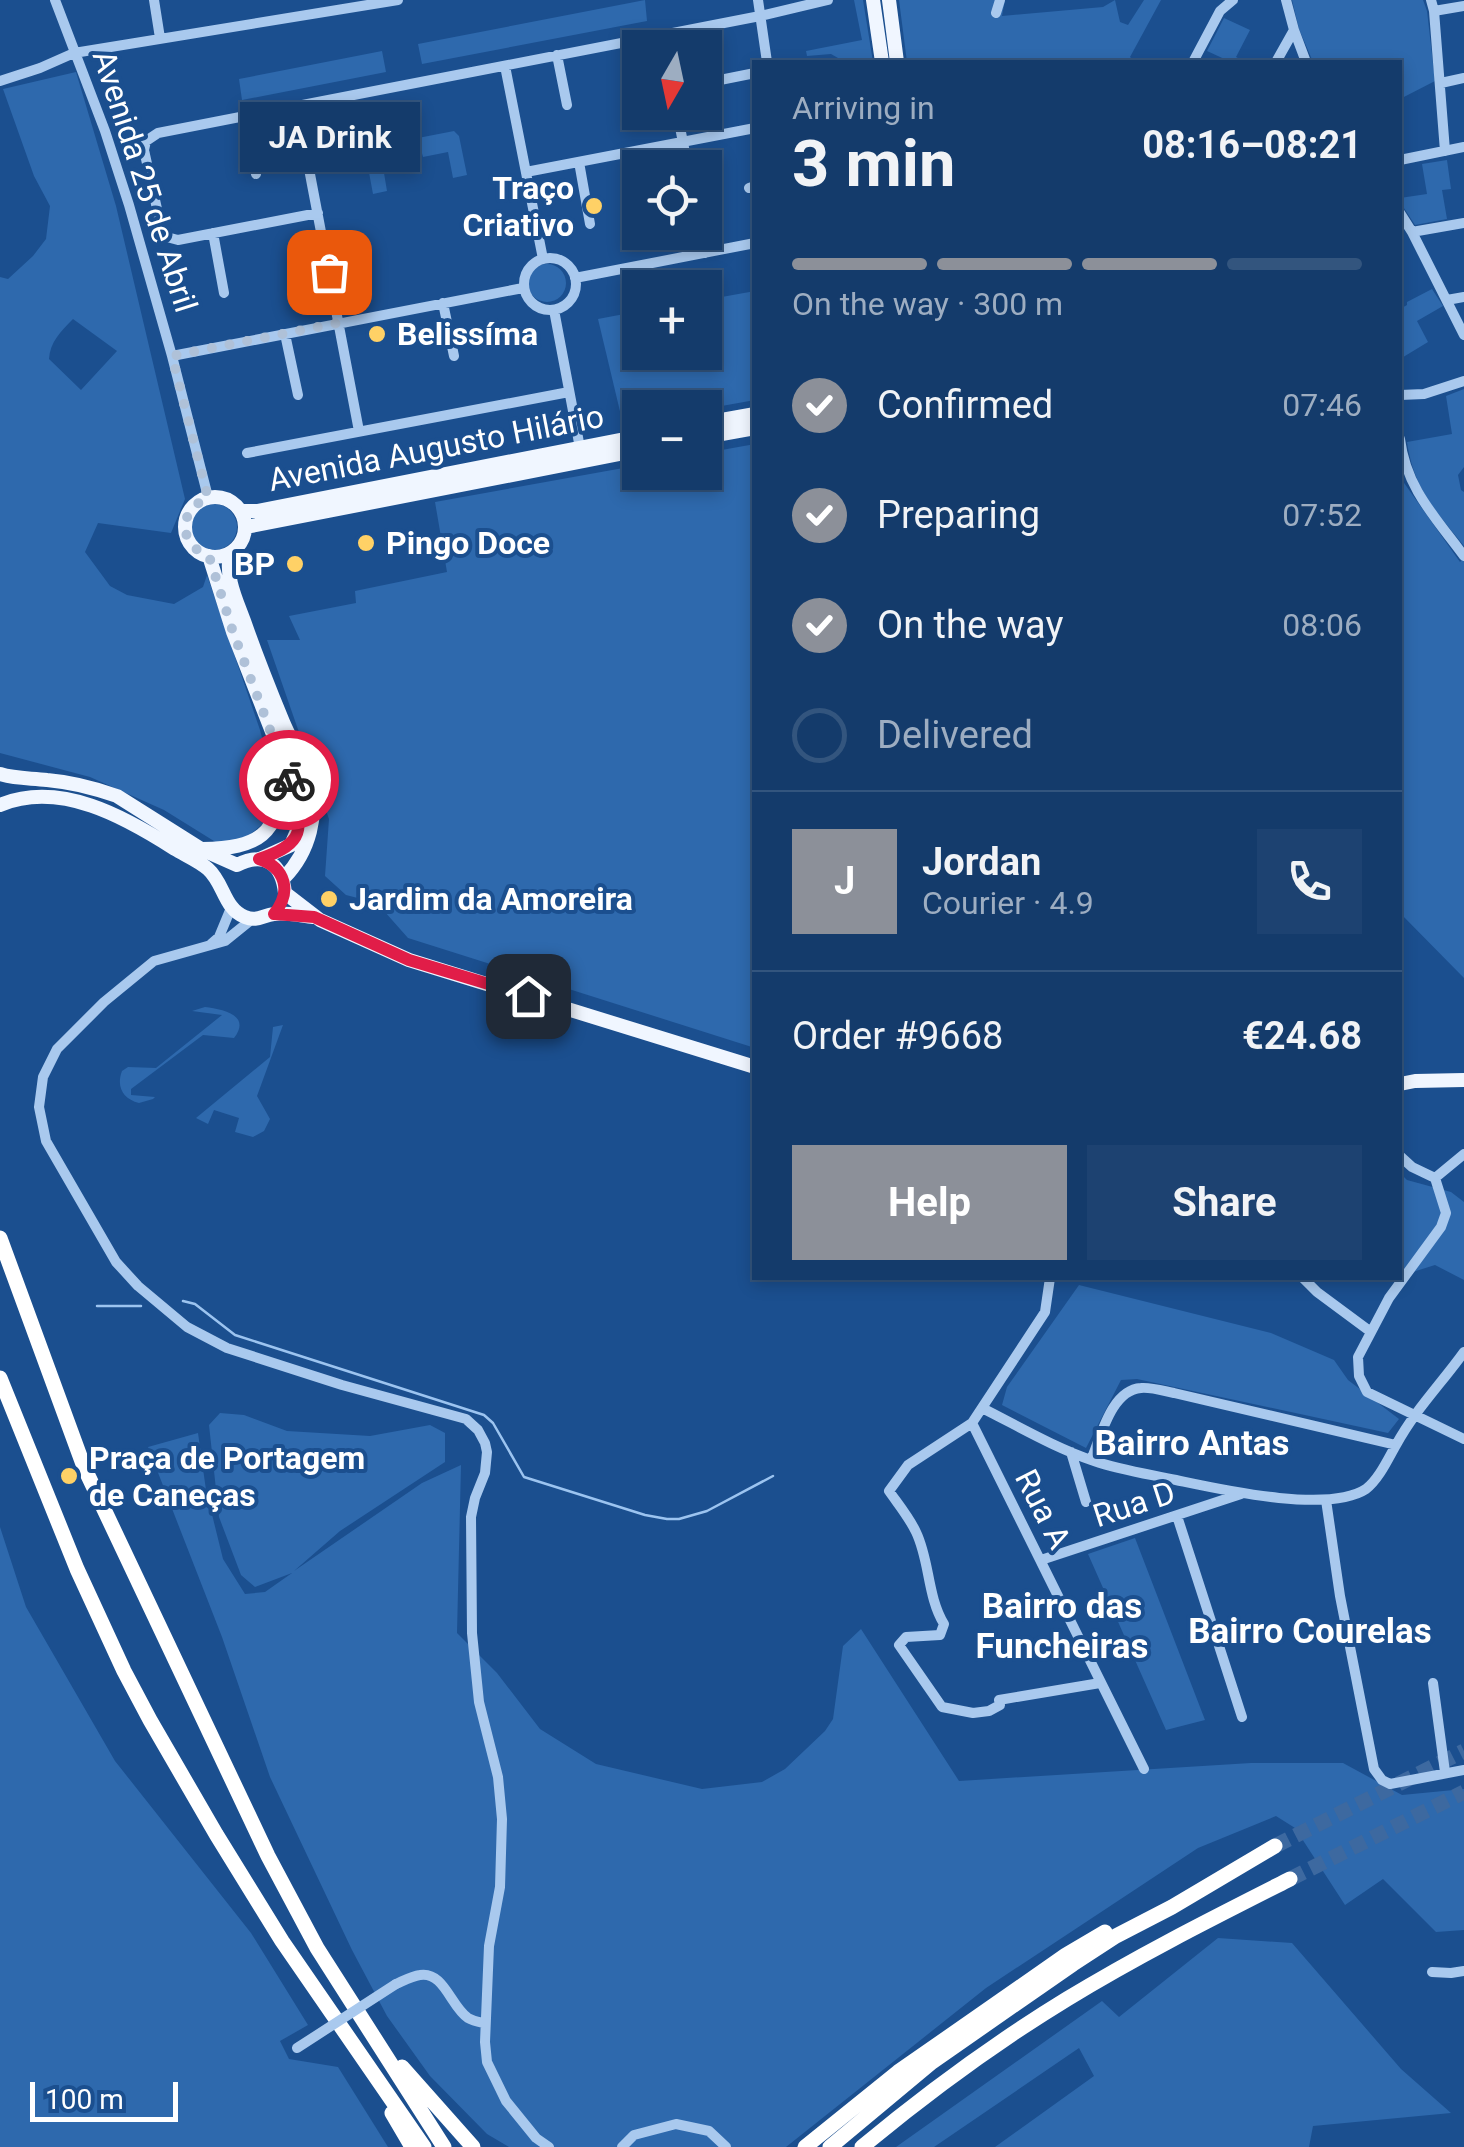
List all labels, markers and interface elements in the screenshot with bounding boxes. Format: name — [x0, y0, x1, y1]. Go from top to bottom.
north arrow — [622, 30, 722, 130]
map controls — [622, 30, 722, 490]
street label: Avenida 25 de Abril — [85, 45, 205, 317]
text: Arriving in — [792, 89, 935, 127]
callout: JA Drink — [239, 102, 419, 172]
text: JA Drink — [269, 118, 392, 156]
text: 08:16–08:21 — [1142, 123, 1362, 167]
text: 3 min — [792, 126, 955, 202]
button: locate — [622, 150, 722, 250]
place label: Traço Criativo — [462, 169, 574, 244]
marker: Traço Criativo — [583, 195, 605, 217]
pin — [287, 230, 372, 315]
icon: bag — [302, 245, 357, 300]
button: + — [622, 270, 722, 370]
text: On the way · 300 m — [792, 285, 1063, 323]
place label: Belissíma — [397, 315, 538, 353]
marker: Belissíma — [366, 323, 388, 345]
icon: check — [792, 378, 847, 433]
text: Confirmed — [877, 383, 1053, 427]
text: 07:46 — [1282, 386, 1362, 424]
button: − — [622, 390, 722, 490]
street label: Avenida Augusto Hilário — [265, 397, 607, 499]
icon: check — [792, 488, 847, 543]
text: Preparing — [877, 493, 1040, 537]
text: 07:52 — [1282, 496, 1362, 534]
place label: Pingo Doce — [386, 524, 550, 562]
marker: Pingo Doce — [355, 532, 377, 554]
place label: BP — [234, 545, 275, 583]
marker: BP — [284, 553, 306, 575]
icon: check — [792, 598, 847, 653]
text: On the way — [877, 603, 1063, 647]
text: 08:06 — [1282, 606, 1362, 644]
text: Delivered — [877, 713, 1033, 757]
courier — [239, 730, 339, 830]
icon: bike — [262, 753, 317, 808]
button: phone — [1257, 829, 1362, 934]
text: Jordan — [922, 840, 1041, 884]
text: J — [834, 859, 855, 903]
place label: Jardim da Amoreira — [349, 880, 633, 918]
text: Courier · 4.9 — [922, 884, 1094, 922]
marker: Jardim da Amoreira — [318, 888, 340, 910]
pin — [486, 954, 571, 1039]
icon: home — [501, 969, 556, 1024]
text: Order #9668 — [792, 1014, 1003, 1058]
text: €24.68 — [1242, 1014, 1362, 1058]
button: Help — [792, 1145, 1067, 1260]
button: Share — [1087, 1145, 1362, 1260]
district label: Bairro Antas — [1094, 1423, 1290, 1464]
place label: Praça de Portagem de Caneças — [89, 1439, 365, 1514]
street label: Rua A — [1007, 1463, 1079, 1555]
marker: Praça de Portagem de Caneças — [58, 1465, 80, 1487]
street label: Rua D — [1088, 1473, 1180, 1535]
district label: Bairro das Funcheiras — [975, 1586, 1149, 1667]
district label: Bairro Courelas — [1188, 1611, 1432, 1652]
scale bar — [30, 2077, 178, 2122]
text: 100 m — [45, 2083, 124, 2116]

